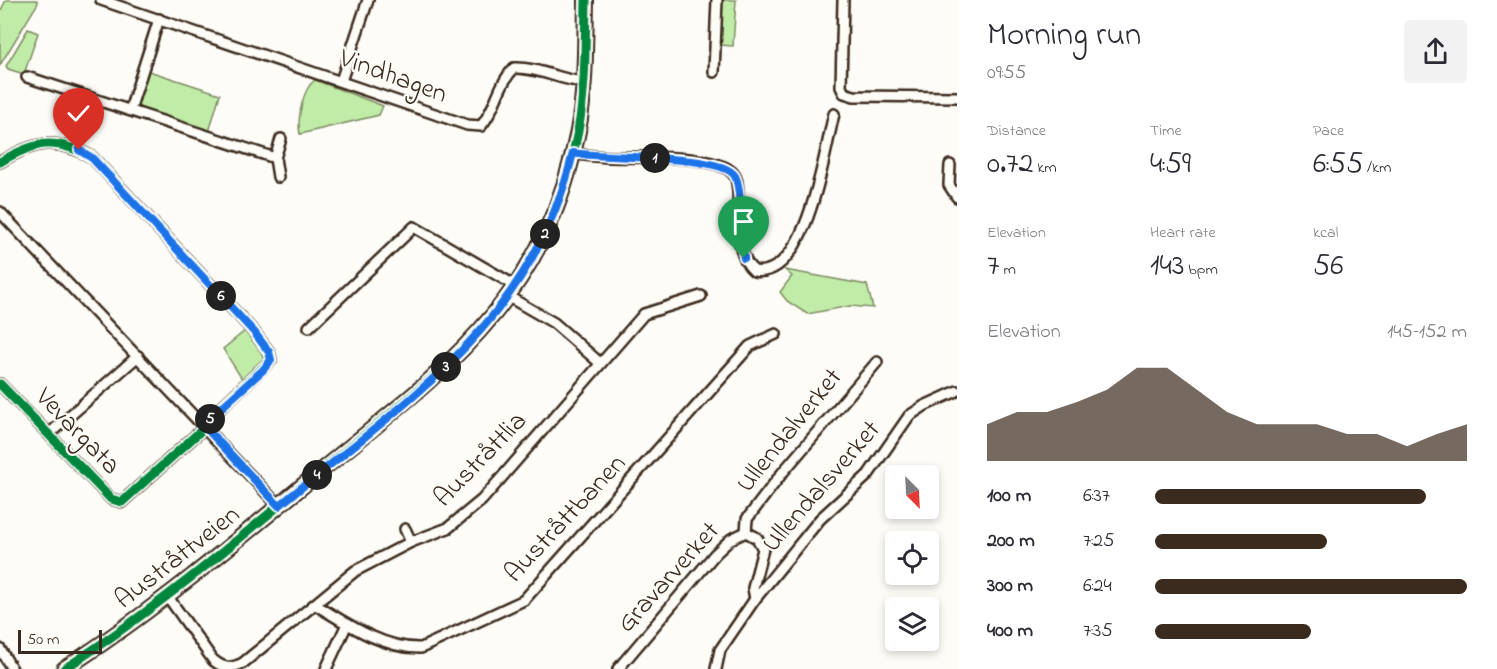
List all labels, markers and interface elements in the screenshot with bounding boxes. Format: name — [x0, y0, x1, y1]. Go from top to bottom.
text: Morning run — [987, 12, 1141, 60]
button: share — [1404, 20, 1467, 83]
street label: Vindhagen — [333, 39, 452, 115]
text: 09:55 — [987, 59, 1026, 88]
pin — [53, 88, 104, 150]
icon: check — [62, 97, 95, 130]
text: Distance — [987, 119, 1046, 143]
text: Time — [1150, 119, 1182, 143]
text: Pace — [1313, 119, 1344, 143]
pin: 1 — [640, 143, 670, 173]
text: 0.72 — [987, 143, 1033, 187]
text: 4:59 — [1150, 143, 1191, 187]
text: 6:55 — [1313, 143, 1363, 187]
text: 1 — [652, 146, 658, 170]
text: km — [1033, 156, 1057, 180]
text: /km — [1363, 156, 1391, 180]
pin — [718, 196, 769, 258]
icon: arrive — [727, 205, 760, 238]
pin: 2 — [530, 219, 560, 249]
text: Elevation — [987, 221, 1046, 245]
text: Heart rate — [1150, 221, 1216, 245]
text: kcal — [1313, 221, 1338, 245]
text: 2 — [541, 222, 549, 246]
text: 7 — [987, 245, 999, 289]
text: 143 — [1150, 245, 1184, 289]
text: 56 — [1313, 245, 1343, 289]
text: m — [999, 258, 1016, 282]
text: bpm — [1184, 258, 1218, 282]
pin: 6 — [206, 281, 236, 311]
text: 6 — [217, 284, 225, 308]
text: Elevation — [987, 318, 1061, 347]
text: 145–152 m — [1387, 318, 1467, 347]
pin: 3 — [431, 352, 461, 382]
text: 3 — [443, 355, 449, 379]
street label: Ullendalverket — [727, 360, 853, 502]
street label: Vevargata — [25, 379, 129, 485]
street label: Austråttlia — [425, 403, 537, 517]
pin: 5 — [195, 404, 225, 434]
text: 5 — [205, 407, 215, 431]
street label: Ullendalsverket — [753, 412, 891, 562]
street label: Austråttbanen — [496, 446, 636, 592]
pin: 4 — [302, 460, 332, 490]
text: 4 — [314, 463, 320, 487]
north arrow — [885, 465, 939, 519]
map controls — [885, 465, 939, 651]
text: 100 m — [987, 482, 1031, 511]
text: 6:37 — [1083, 482, 1110, 511]
street label: Austråttveien — [107, 497, 249, 619]
street label: Gravarverket — [608, 514, 730, 642]
text: 200 m — [987, 527, 1035, 556]
text: 7:25 — [1083, 527, 1114, 556]
button: locate — [885, 531, 939, 585]
text: 300 m — [987, 572, 1033, 601]
text: 6:24 — [1083, 572, 1112, 601]
button: layers — [885, 597, 939, 651]
text: 400 m — [987, 617, 1033, 646]
text: 7:35 — [1083, 617, 1113, 646]
scale bar — [18, 627, 102, 654]
text: 50 m — [27, 628, 59, 652]

